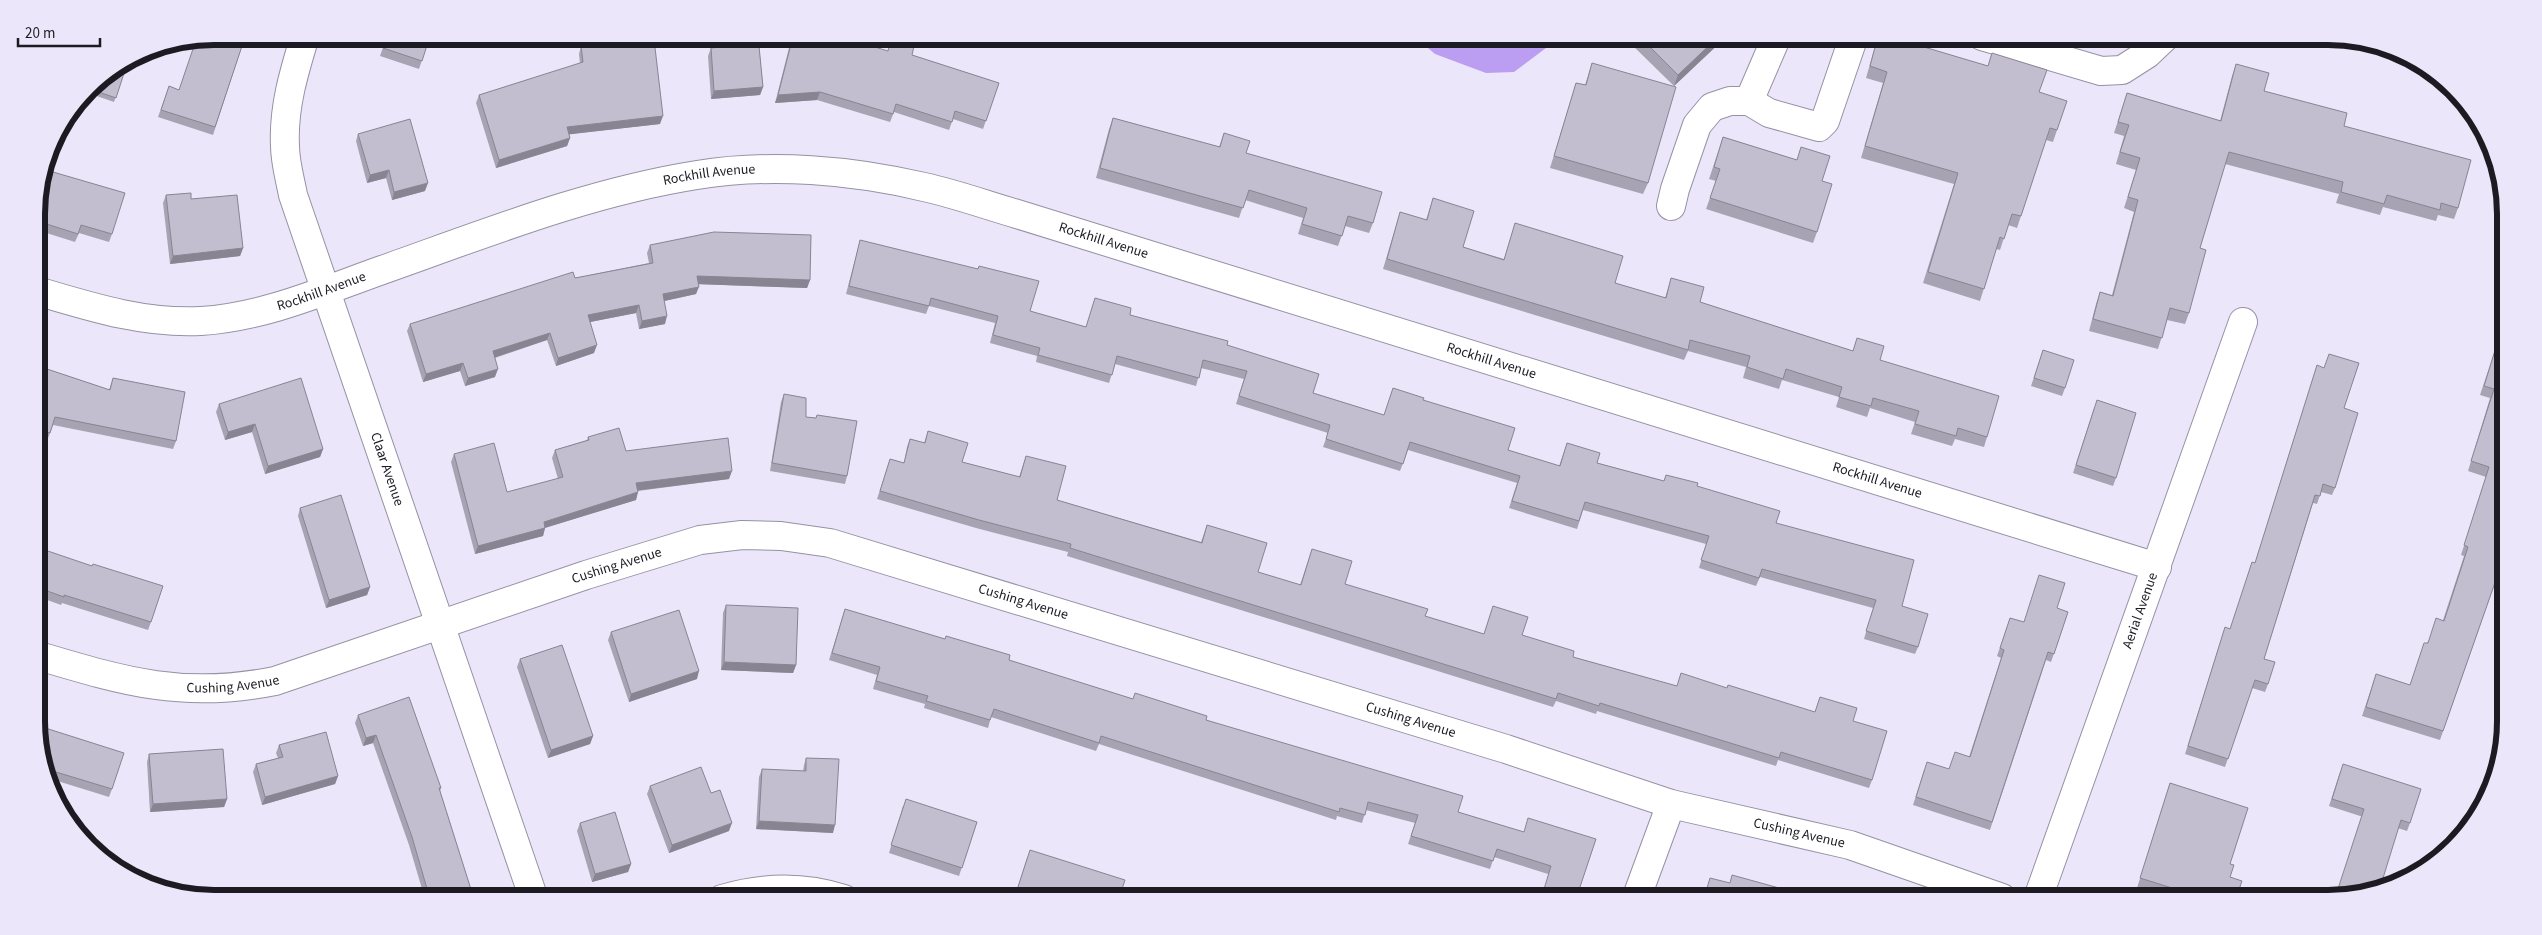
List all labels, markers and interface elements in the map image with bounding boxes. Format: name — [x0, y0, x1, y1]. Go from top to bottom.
scale bar — [18, 15, 100, 47]
text: 20 m — [25, 23, 55, 44]
street label: Rockhill Avenue — [661, 159, 756, 191]
street label: Rockhill Avenue — [1056, 217, 1151, 264]
street label: Rockhill Avenue — [275, 267, 369, 316]
street label: Rockhill Avenue — [1444, 338, 1539, 384]
street label: Claar Avenue — [365, 430, 409, 509]
street label: Rockhill Avenue — [1830, 457, 1925, 504]
street label: Cushing Avenue — [569, 542, 664, 589]
street label: Aerial Avenue — [2118, 570, 2163, 651]
street label: Cushing Avenue — [976, 579, 1071, 625]
street label: Cushing Avenue — [186, 670, 282, 698]
street label: Cushing Avenue — [1363, 697, 1458, 743]
street label: Cushing Avenue — [1751, 813, 1847, 854]

